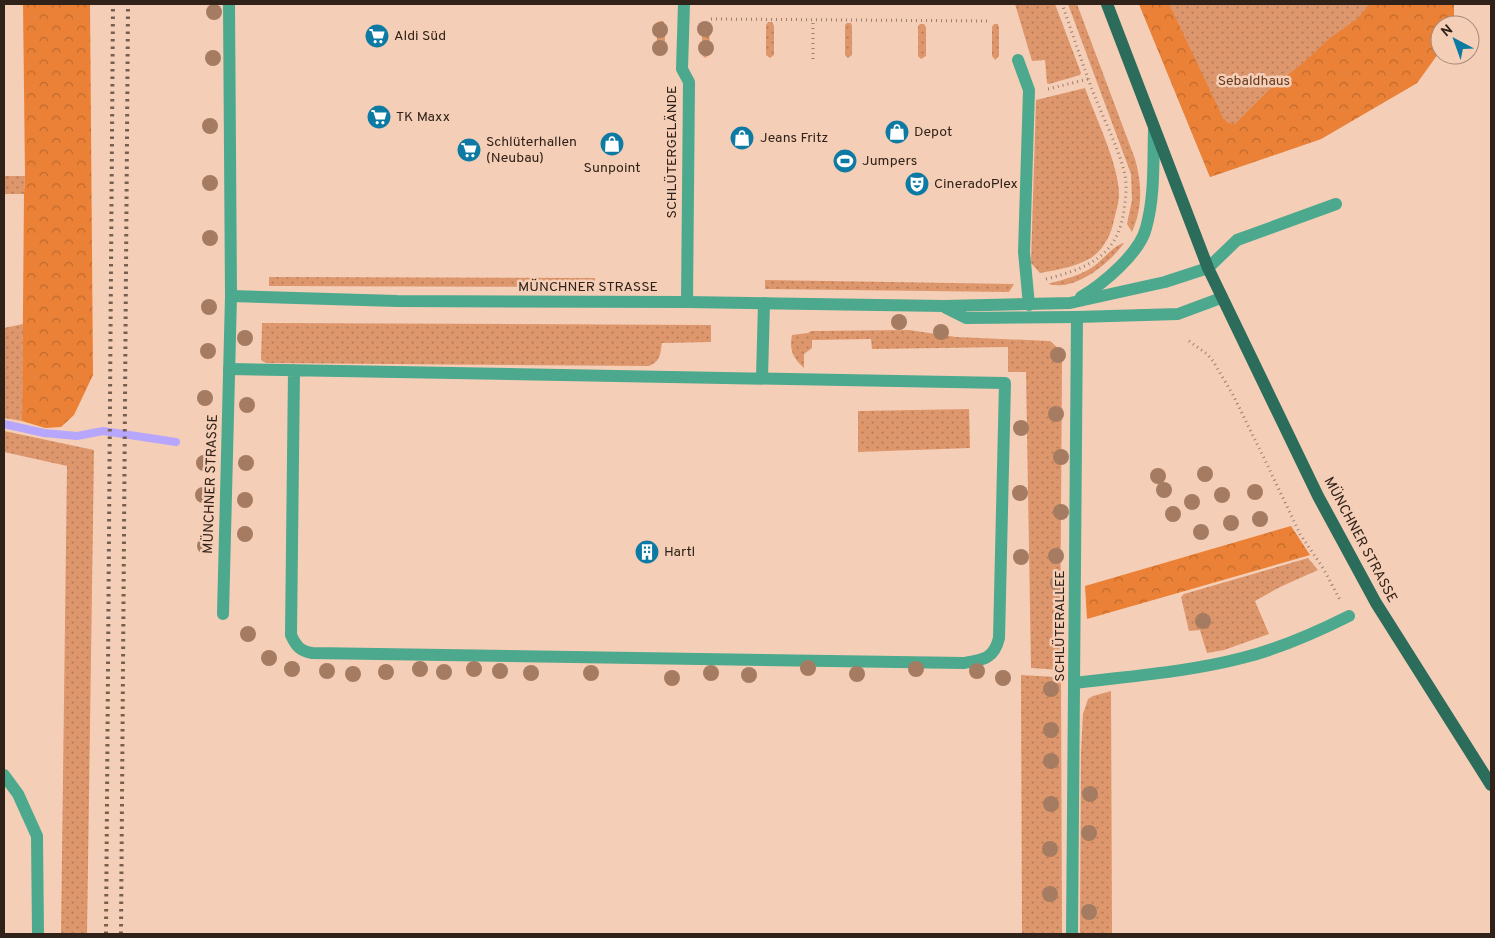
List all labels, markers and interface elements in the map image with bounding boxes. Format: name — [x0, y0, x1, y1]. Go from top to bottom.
north arrow — [1430, 15, 1480, 65]
text: N — [1438, 22, 1457, 41]
supermarket icon: Aldi Süd — [364, 23, 390, 49]
place label: Aldi Süd — [394, 28, 446, 45]
park label: Sebaldhaus — [1218, 73, 1290, 90]
street label: SCHLÜTERGELÄNDE — [663, 86, 681, 218]
supermarket icon: TK Maxx — [366, 104, 392, 130]
place label: TK Maxx — [396, 109, 450, 126]
shop icon: Depot — [884, 119, 910, 145]
place label: Depot — [914, 124, 952, 141]
shop icon: Jeans Fritz — [729, 125, 755, 151]
place label: Jeans Fritz — [760, 130, 828, 147]
shop icon: Sunpoint — [599, 131, 625, 157]
place label: Schlüterhallen (Neubau) — [486, 134, 577, 167]
supermarket icon: Schlüterhallen (Neubau) — [456, 137, 482, 163]
sports icon: Jumpers — [832, 148, 858, 174]
place label: Jumpers — [862, 153, 917, 170]
place label: Sunpoint — [584, 160, 640, 177]
theatre icon: CineradoPlex — [904, 171, 930, 197]
place label: CineradoPlex — [934, 176, 1018, 193]
street label: MÜNCHNER STRASSE — [518, 278, 658, 296]
street label: MÜNCHNER STRASSE — [199, 414, 222, 554]
street label: MÜNCHNER STRASSE — [1320, 474, 1401, 606]
building icon: Hartl — [634, 539, 660, 565]
place label: Hartl — [664, 544, 695, 561]
street label: SCHLÜTERALLEE — [1051, 570, 1069, 682]

